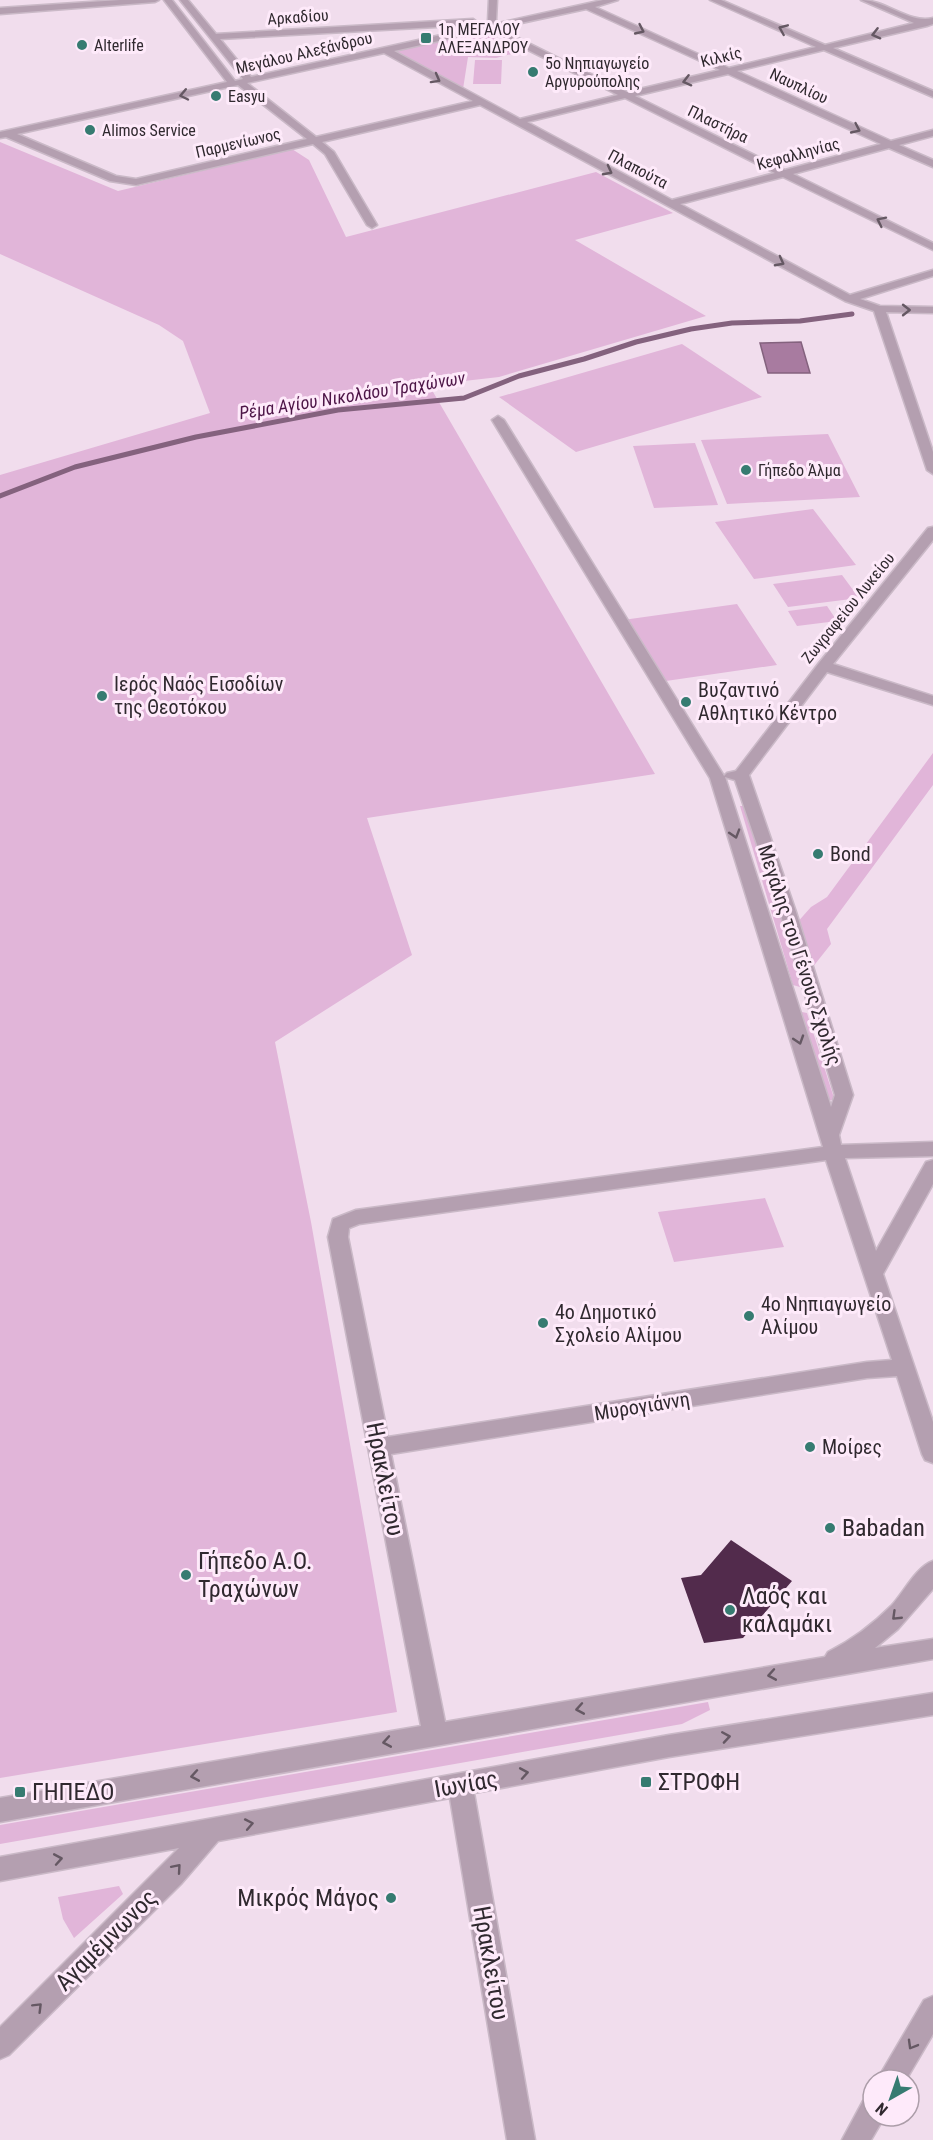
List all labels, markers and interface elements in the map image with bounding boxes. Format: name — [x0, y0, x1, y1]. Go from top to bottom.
street label: Αρκαδίου — [267, 5, 329, 29]
place label: 1η ΜΕΓΑΛΟΥ ΑΛΕΞΑΝΔΡΟΥ — [438, 20, 529, 57]
one-way arrow — [634, 23, 645, 35]
one-way arrow — [778, 25, 789, 37]
one-way arrow — [871, 27, 881, 40]
street label: Μεγάλου Αλεξάνδρου — [234, 28, 374, 78]
marker: 1η ΜΕΓΑΛΟΥ ΑΛΕΞΑΝΔΡΟΥ — [419, 31, 433, 45]
place label: Alterlife — [94, 36, 144, 55]
marker: Alterlife — [75, 38, 89, 52]
street label: Κιλκίς — [699, 43, 743, 71]
place label: 5ο Νηπιαγωγείο Αργυρούπολης — [545, 54, 649, 91]
street label: Ναυπλίου — [767, 64, 831, 108]
marker: 5ο Νηπιαγωγείο Αργυρούπολης — [526, 65, 540, 79]
one-way arrow — [430, 72, 440, 83]
one-way arrow — [682, 73, 692, 86]
place label: Easyu — [228, 87, 265, 106]
one-way arrow — [179, 88, 189, 101]
marker: Easyu — [209, 89, 223, 103]
street label: Πλαστήρα — [685, 101, 751, 147]
place label: Alimos Service — [102, 121, 196, 140]
one-way arrow — [849, 121, 860, 133]
marker: Alimos Service — [83, 123, 97, 137]
street label: Παρμενίωνος — [194, 124, 282, 162]
street label: Κεφαλληνίας — [755, 134, 841, 174]
street label: Πλαπούτα — [605, 145, 671, 193]
one-way arrow — [602, 164, 612, 175]
one-way arrow — [876, 217, 887, 229]
one-way arrow — [774, 255, 785, 267]
one-way arrow — [902, 303, 911, 316]
water label: Ρέμα Αγίου Νικολάου Τραχώνων — [238, 367, 467, 423]
place label: Γήπεδο Άλμα — [758, 461, 841, 480]
marker: Γήπεδο Άλμα — [739, 463, 753, 477]
street label: Ζωγραφείου Λυκείου — [798, 549, 898, 667]
place label: Ιερός Ναός Εισοδίων της Θεοτόκου — [114, 672, 284, 719]
place label: Βυζαντινό Αθλητικό Κέντρο — [698, 678, 837, 725]
marker: Ιερός Ναός Εισοδίων της Θεοτόκου — [95, 689, 109, 703]
marker: Βυζαντινό Αθλητικό Κέντρο — [679, 695, 693, 709]
one-way arrow — [728, 828, 740, 839]
street label: Μεγάλης του Γένους Σχολής — [753, 842, 847, 1068]
place label: Bond — [830, 842, 871, 866]
marker: Bond — [811, 847, 825, 861]
one-way arrow — [792, 1034, 805, 1045]
place label: 4ο Νηπιαγωγείο Αλίμου — [761, 1292, 891, 1339]
place label: 4ο Δημοτικό Σχολείο Αλίμου — [555, 1300, 682, 1347]
marker: 4ο Νηπιαγωγείο Αλίμου — [742, 1309, 756, 1323]
marker: 4ο Δημοτικό Σχολείο Αλίμου — [536, 1316, 550, 1330]
street label: Μυρογιάννη — [593, 1387, 691, 1425]
street label: Ηρακλείτου — [360, 1420, 410, 1538]
place label: Μοίρες — [822, 1435, 882, 1459]
marker: Μοίρες — [803, 1440, 817, 1454]
place label: Babadan — [842, 1514, 925, 1542]
marker: Babadan — [823, 1521, 837, 1535]
place label: Γήπεδο Α.Ο. Τραχώνων — [198, 1547, 312, 1603]
marker: Γήπεδο Α.Ο. Τραχώνων — [179, 1568, 193, 1582]
place label: Λαός και καλαμάκι — [742, 1582, 832, 1638]
marker: Λαός και καλαμάκι — [723, 1603, 737, 1617]
one-way arrow — [892, 1608, 903, 1619]
one-way arrow — [767, 1668, 777, 1681]
one-way arrow — [575, 1702, 585, 1715]
one-way arrow — [722, 1732, 731, 1744]
one-way arrow — [383, 1735, 393, 1748]
street label: Ιωνίας — [432, 1765, 500, 1803]
one-way arrow — [518, 1767, 528, 1780]
place label: ΣΤΡΟΦΗ — [658, 1768, 740, 1796]
one-way arrow — [191, 1769, 201, 1782]
marker: ΣΤΡΟΦΗ — [639, 1775, 653, 1789]
place label: ΓΗΠΕΔΟ — [32, 1778, 114, 1806]
marker: ΓΗΠΕΔΟ — [13, 1785, 27, 1799]
one-way arrow — [244, 1818, 254, 1831]
one-way arrow — [52, 1853, 62, 1866]
one-way arrow — [170, 1864, 181, 1875]
street label: Αγαμέμνωνος — [50, 1884, 162, 1996]
place label: Μικρός Μάγος — [237, 1884, 379, 1912]
marker: Μικρός Μάγος — [384, 1891, 398, 1905]
street label: Ηρακλείτου — [467, 1904, 515, 2022]
one-way arrow — [31, 2004, 42, 2015]
one-way arrow — [908, 2038, 920, 2049]
north arrow — [861, 2068, 921, 2128]
text: N — [872, 2099, 892, 2120]

